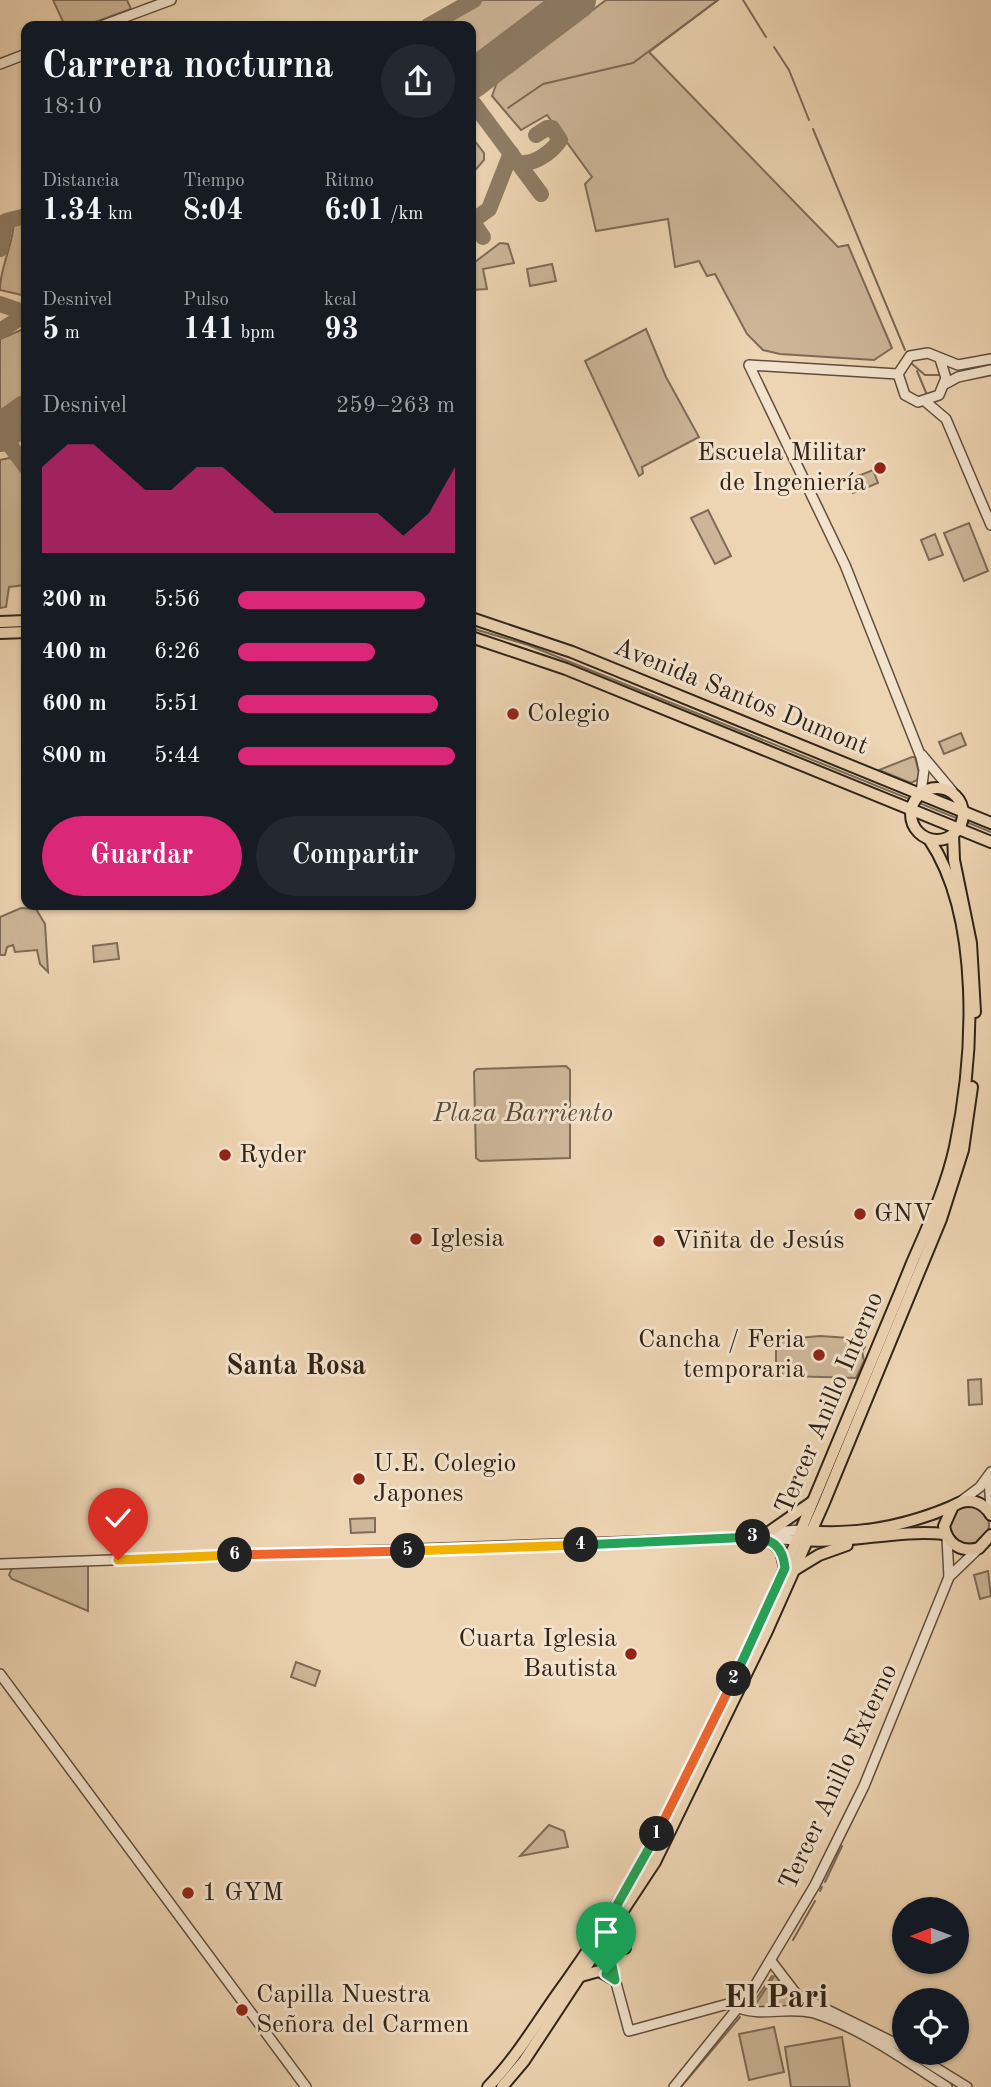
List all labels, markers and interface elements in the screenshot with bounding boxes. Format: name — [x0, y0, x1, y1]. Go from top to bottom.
button: share — [381, 44, 455, 118]
text: Carrera nocturna — [42, 48, 333, 86]
text: 18:10 — [42, 95, 102, 118]
text: Distancia — [42, 172, 119, 191]
text: Tiempo — [183, 172, 245, 191]
text: Ritmo — [324, 172, 374, 191]
text: 1.34 — [42, 196, 103, 226]
text: 8:04 — [183, 196, 244, 226]
text: 6:01 — [324, 196, 385, 226]
text: km — [103, 205, 133, 224]
text: /km — [385, 205, 423, 224]
text: Desnivel — [42, 291, 112, 310]
text: Pulso — [183, 291, 229, 310]
text: kcal — [324, 291, 357, 310]
text: 5 — [42, 315, 59, 345]
text: 141 — [183, 315, 235, 345]
text: 93 — [324, 315, 359, 345]
text: m — [59, 324, 80, 343]
text: bpm — [235, 324, 275, 343]
text: Desnivel — [42, 394, 127, 417]
text: 259–263 m — [336, 394, 455, 417]
place label: Escuela Militar de Ingeniería — [697, 440, 866, 496]
marker: Escuela Militar de Ingeniería — [872, 460, 888, 476]
text: 200 m — [42, 588, 107, 611]
text: 5:56 — [154, 588, 200, 611]
street label: Avenida Santos Dumont — [610, 634, 872, 760]
text: 400 m — [42, 640, 107, 663]
text: 6:26 — [154, 640, 200, 663]
text: 600 m — [42, 692, 107, 715]
text: 5:51 — [154, 692, 200, 715]
place label: Colegio — [527, 701, 610, 727]
marker: Colegio — [505, 706, 521, 722]
text: 800 m — [42, 744, 107, 767]
text: 5:44 — [154, 744, 200, 767]
button: Guardar — [42, 816, 242, 896]
button: Compartir — [256, 816, 455, 896]
park label: Plaza Barriento — [432, 1101, 613, 1127]
place label: Ryder — [239, 1142, 307, 1168]
marker: Ryder — [217, 1147, 233, 1163]
place label: GNV — [874, 1201, 933, 1227]
marker: GNV — [852, 1206, 868, 1222]
place label: Iglesia — [430, 1226, 505, 1252]
place label: Viñita de Jesús — [673, 1228, 845, 1254]
marker: Iglesia — [408, 1231, 424, 1247]
marker: Viñita de Jesús — [651, 1233, 667, 1249]
street label: Tercer Anillo Interno — [771, 1288, 889, 1518]
place label: Cancha / Feria temporaria — [638, 1327, 805, 1383]
marker: Cancha / Feria temporaria — [811, 1347, 827, 1363]
district label: Santa Rosa — [226, 1353, 366, 1381]
place label: U.E. Colegio Japones — [373, 1451, 516, 1507]
marker: U.E. Colegio Japones — [351, 1471, 367, 1487]
pin — [88, 1488, 148, 1560]
icon: check — [99, 1499, 137, 1537]
pin: 3 — [736, 1520, 770, 1554]
text: 3 — [747, 1527, 758, 1546]
pin: 4 — [564, 1528, 598, 1562]
pin: 5 — [390, 1534, 426, 1568]
text: 4 — [575, 1535, 586, 1554]
pin: 6 — [218, 1538, 252, 1572]
text: 5 — [402, 1541, 413, 1560]
text: 6 — [229, 1545, 240, 1564]
place label: Cuarta Iglesia Bautista — [459, 1626, 617, 1682]
marker: Cuarta Iglesia Bautista — [623, 1646, 639, 1662]
street label: Tercer Anillo Externo — [775, 1660, 903, 1894]
pin: 2 — [716, 1662, 752, 1696]
text: 2 — [728, 1669, 739, 1688]
pin: 1 — [640, 1816, 674, 1852]
text: 1 — [651, 1824, 662, 1843]
place label: 1 GYM — [202, 1880, 284, 1906]
marker: 1 GYM — [180, 1885, 196, 1901]
north arrow — [892, 1897, 970, 1974]
map controls — [892, 1897, 969, 2065]
pin — [576, 1902, 636, 1974]
icon: arrive — [587, 1913, 625, 1951]
place label: Capilla Nuestra Señora del Carmen — [256, 1982, 469, 2038]
district label: El Pari — [724, 1982, 828, 2015]
button: locate — [892, 1988, 969, 2065]
marker: Capilla Nuestra Señora del Carmen — [234, 2002, 250, 2018]

